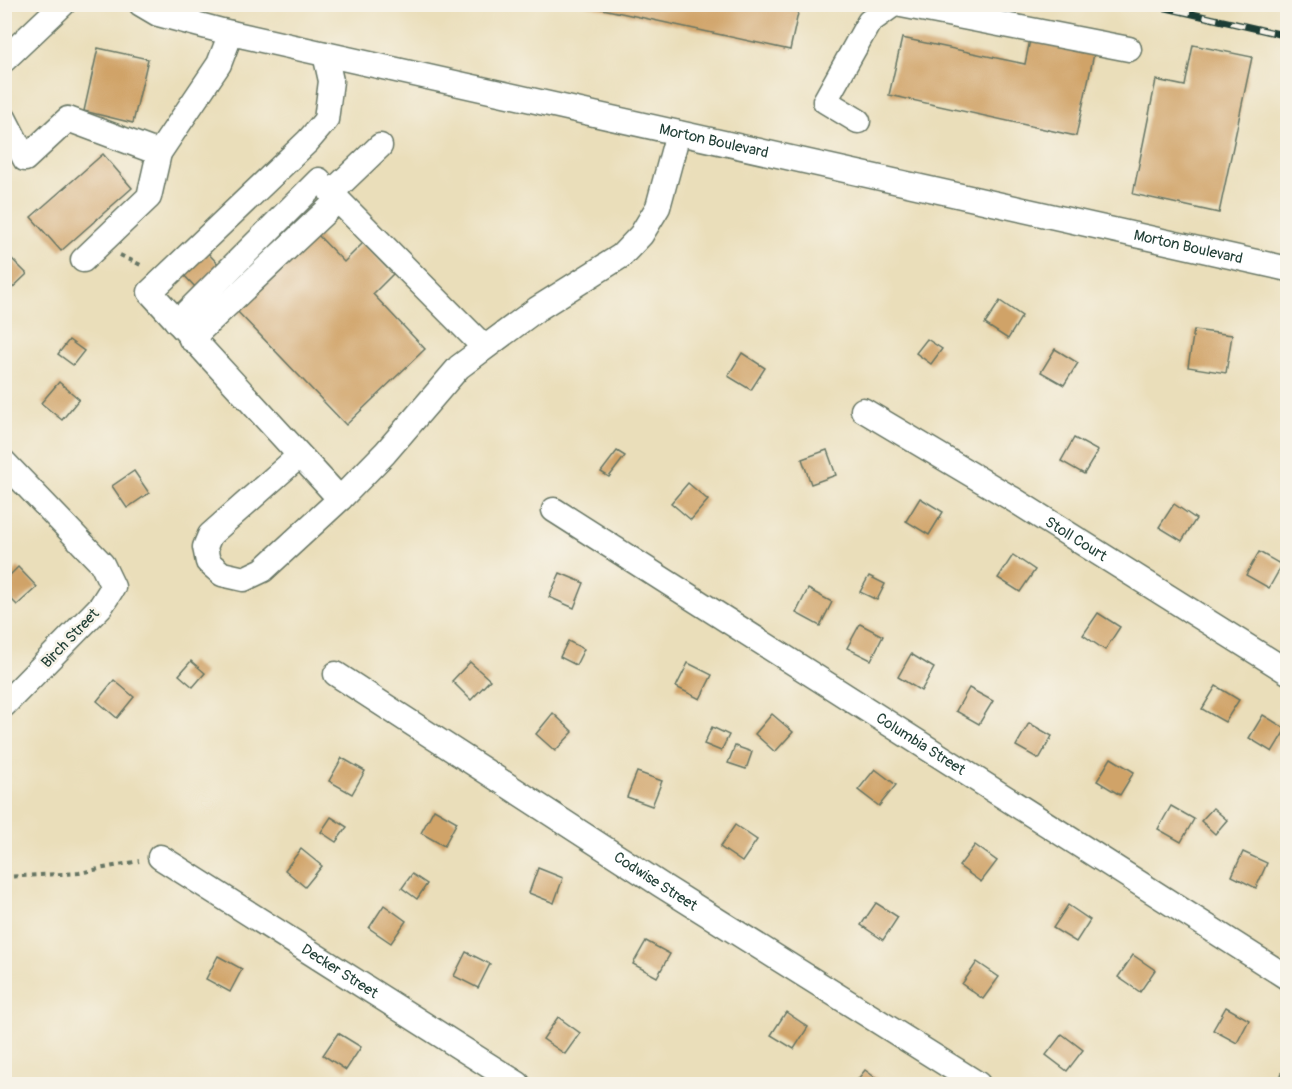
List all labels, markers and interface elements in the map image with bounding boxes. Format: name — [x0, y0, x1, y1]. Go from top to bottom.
street label: Morton Boulevard — [657, 120, 770, 163]
street label: Morton Boulevard — [1132, 226, 1245, 269]
street label: Stoll Court — [1041, 513, 1111, 566]
street label: Birch Street — [37, 604, 104, 672]
street label: Columbia Street — [872, 709, 970, 780]
street label: Codwise Street — [610, 848, 702, 916]
street label: Decker Street — [298, 940, 382, 1003]

